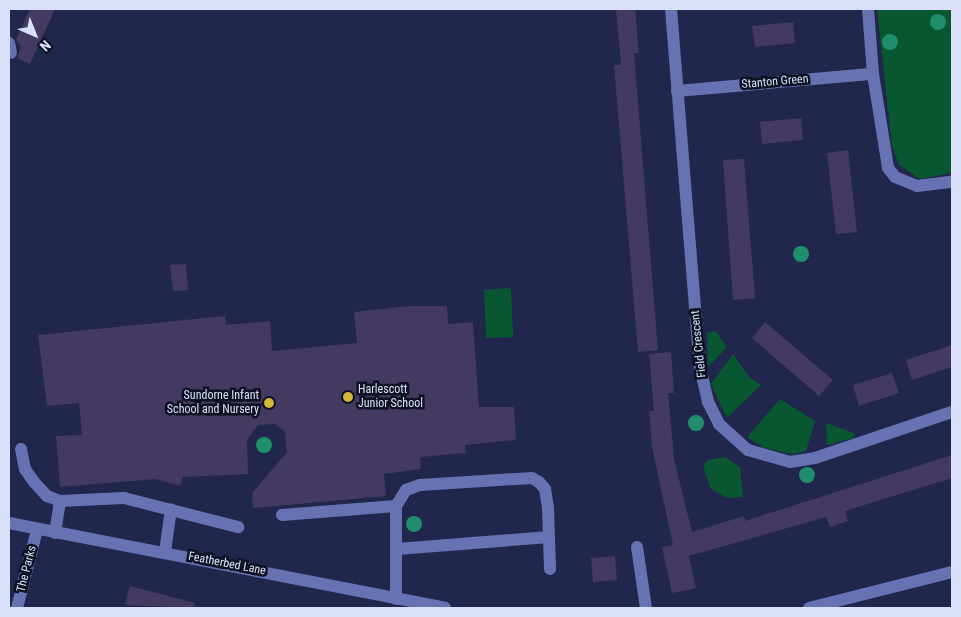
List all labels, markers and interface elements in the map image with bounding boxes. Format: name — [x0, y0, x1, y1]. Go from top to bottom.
north arrow — [10, 10, 60, 60]
text: N — [37, 37, 54, 55]
street label: Stanton Green — [741, 72, 809, 92]
street label: Field Crescent — [688, 310, 710, 378]
place label: Harlescott Junior School — [358, 383, 423, 411]
place label: Sundorne Infant School and Nursery — [167, 389, 259, 417]
marker: Harlescott Junior School — [342, 391, 354, 403]
marker: Sundorne Infant School and Nursery — [263, 397, 275, 409]
street label: The Parks — [14, 544, 40, 594]
street label: Featherbed Lane — [187, 549, 267, 579]

